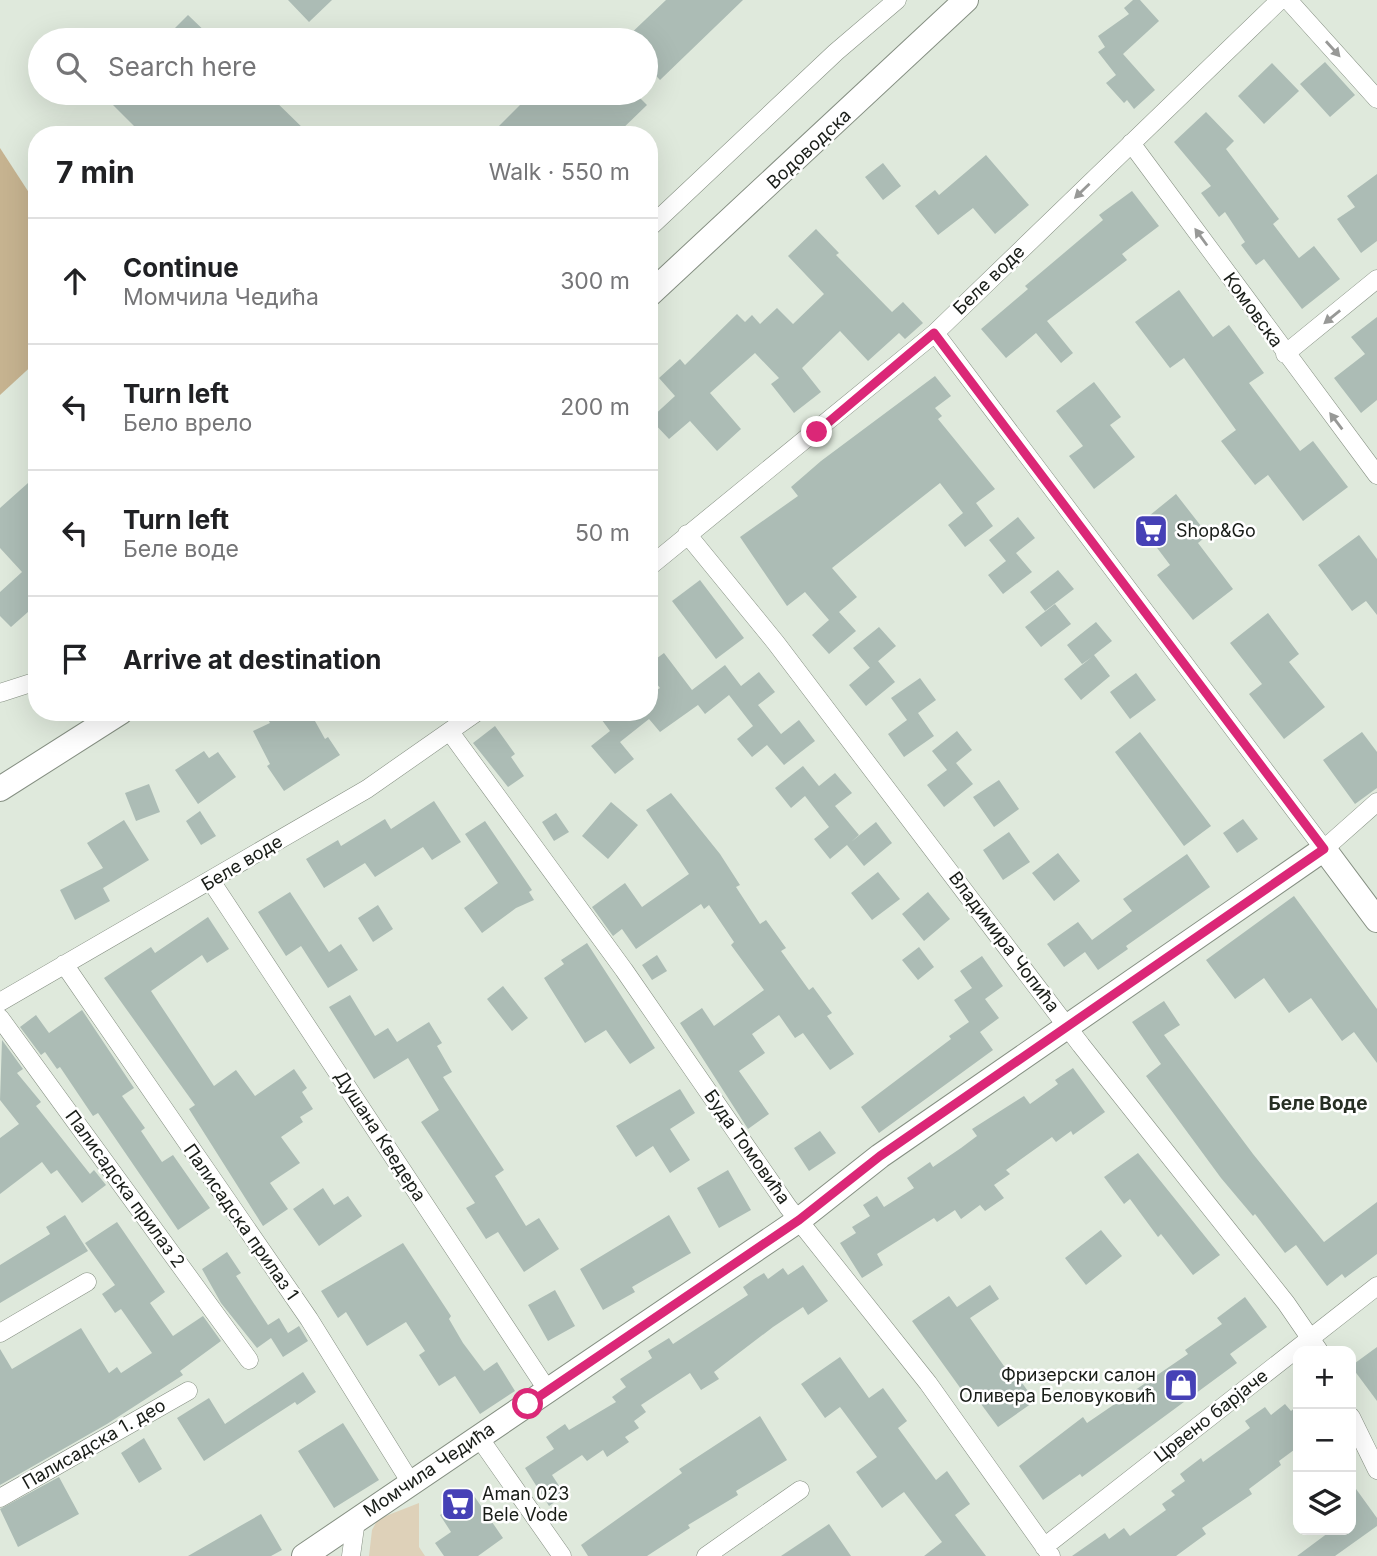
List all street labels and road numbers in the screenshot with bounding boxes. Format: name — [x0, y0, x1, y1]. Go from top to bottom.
street label: Водоводска — [762, 104, 855, 193]
street label: Беле воде — [949, 241, 1029, 319]
street label: Комовска — [1219, 268, 1288, 351]
street label: Беле воде — [197, 830, 286, 895]
street label: Владимира Чопића — [945, 867, 1064, 1016]
street label: Душана Кведера — [330, 1066, 430, 1205]
street label: Буда Томовића — [700, 1086, 795, 1208]
street label: Палисадска прилаз 2 — [61, 1106, 190, 1271]
street label: Палисадска прилаз 1 — [180, 1140, 303, 1304]
street label: Црвено барјаче — [1150, 1365, 1272, 1466]
street label: Палисадска 1. део — [18, 1394, 169, 1493]
street label: Момчила Чедића — [359, 1418, 498, 1521]

